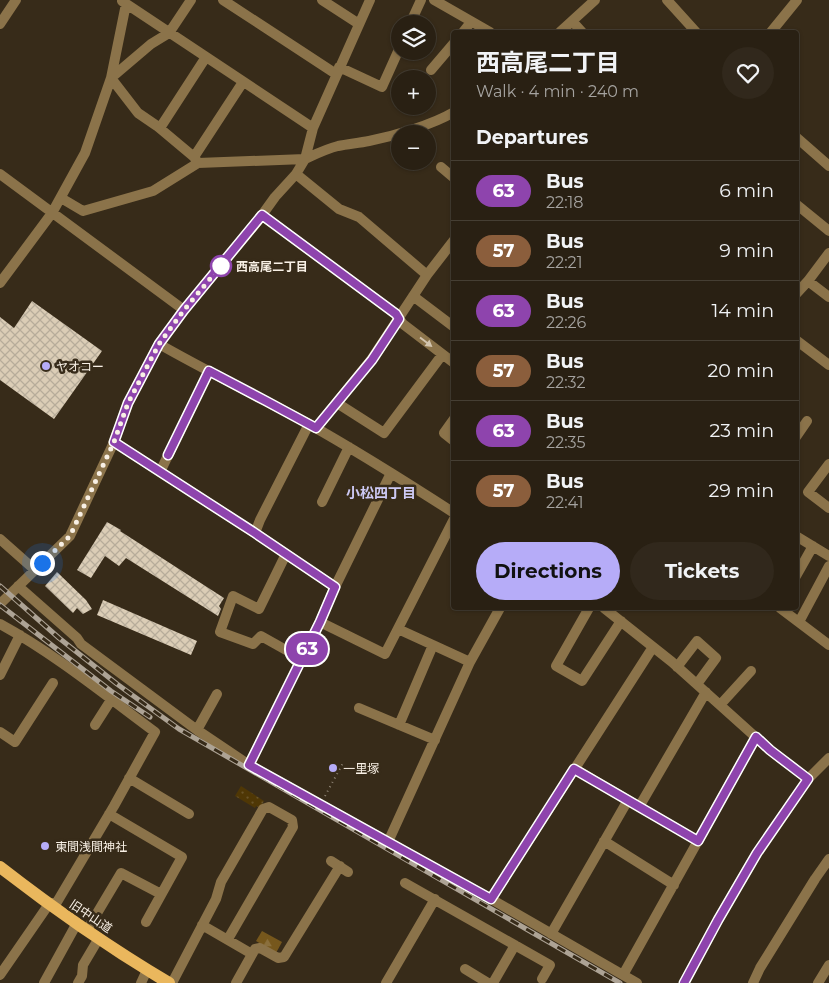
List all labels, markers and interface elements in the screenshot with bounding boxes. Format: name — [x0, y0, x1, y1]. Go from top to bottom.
map controls — [391, 15, 436, 170]
button: layers — [391, 15, 436, 60]
button: heart — [722, 47, 774, 99]
text: 西高尾二丁目 — [476, 48, 620, 77]
button: + — [391, 70, 436, 115]
text: Walk · 4 min · 240 m — [476, 82, 639, 101]
button: − — [391, 125, 436, 170]
text: Departures — [476, 126, 588, 149]
text: Bus — [546, 170, 584, 193]
text: 6 min — [719, 179, 774, 202]
text: 63 — [492, 180, 515, 202]
text: 22:18 — [546, 193, 584, 212]
text: Bus — [546, 230, 584, 253]
text: 9 min — [719, 239, 774, 262]
text: 57 — [493, 240, 514, 262]
text: 22:21 — [546, 253, 582, 272]
marker: 西高尾二丁目 — [210, 255, 232, 277]
place label: 西高尾二丁目 — [236, 259, 308, 274]
text: Bus — [546, 290, 584, 313]
text: 14 min — [711, 299, 774, 322]
text: 63 — [492, 300, 515, 322]
text: 22:26 — [546, 313, 586, 332]
one-way arrow — [419, 336, 432, 347]
text: Bus — [546, 350, 584, 373]
place label: ヤオコー — [56, 359, 104, 374]
text: 20 min — [708, 359, 774, 382]
marker: ヤオコー — [40, 360, 52, 372]
text: 57 — [493, 360, 514, 382]
text: 22:32 — [546, 373, 586, 392]
text: Bus — [546, 410, 584, 433]
text: 23 min — [709, 419, 774, 442]
text: 63 — [492, 420, 515, 442]
text: 22:35 — [546, 433, 586, 452]
text: Bus — [546, 470, 584, 493]
text: 29 min — [709, 479, 774, 502]
text: 57 — [493, 480, 514, 502]
district label: 小松四丁目 — [346, 484, 416, 502]
text: 22:41 — [546, 493, 584, 512]
button: Directions — [476, 542, 620, 600]
button: Tickets — [630, 542, 774, 600]
your location — [30, 551, 55, 576]
line badge: 63 — [284, 633, 330, 665]
text: 63 — [296, 638, 318, 660]
place label: 一里塚 — [343, 761, 379, 776]
marker: 一里塚 — [327, 762, 339, 774]
place label: 東間浅間神社 — [55, 839, 127, 854]
marker: 東間浅間神社 — [39, 840, 51, 852]
street label: 旧中山道 — [67, 896, 115, 936]

